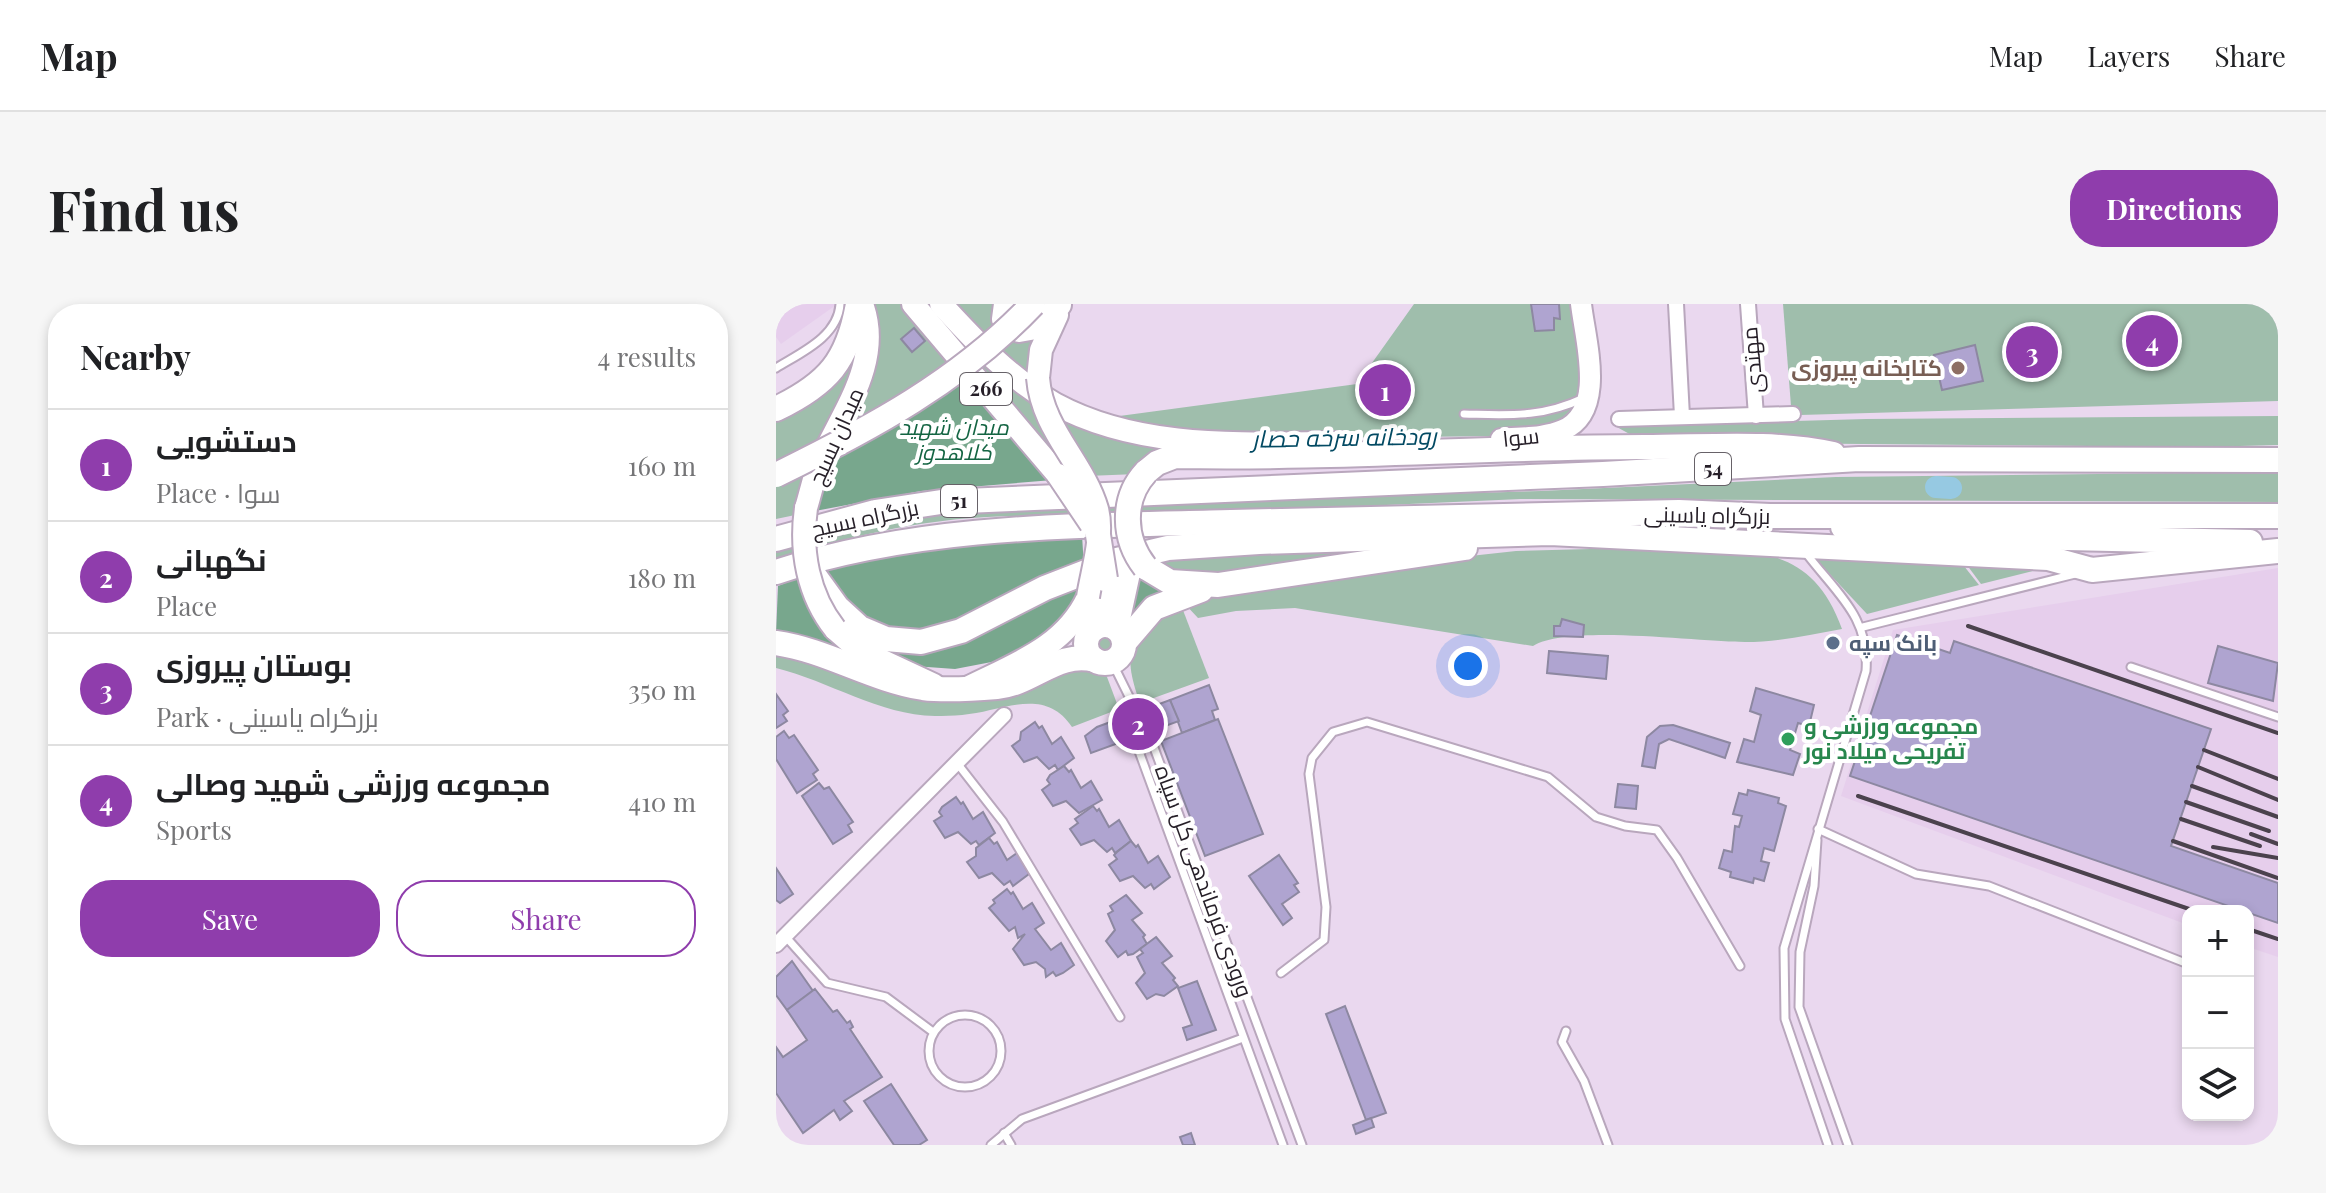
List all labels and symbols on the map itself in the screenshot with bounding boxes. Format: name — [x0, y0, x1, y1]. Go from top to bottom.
pin: 4 — [2126, 311, 2178, 371]
pin: 3 — [2006, 322, 2058, 382]
street label: مهتدی — [1733, 326, 1769, 395]
place label: کتابخانه پیروزی — [1791, 352, 1942, 384]
marker: کتابخانه پیروزی — [1949, 359, 1967, 377]
pin: 1 — [1359, 360, 1411, 420]
road number: 266 — [960, 373, 1012, 405]
street label: میدان بسیج — [800, 382, 871, 489]
park label: میدان شهید کلاهدوز — [899, 411, 1010, 466]
water label: رودخانه سرخه حصار — [1248, 418, 1438, 454]
street label: سوا — [1501, 419, 1541, 453]
road number: 54 — [1695, 453, 1731, 485]
road number: 51 — [941, 485, 977, 517]
street label: بزرگراه بسیج — [808, 491, 921, 544]
street label: بزرگراه یاسینی — [1643, 498, 1771, 530]
place label: بانک سپه — [1849, 627, 1937, 659]
marker: بانک سپه — [1824, 634, 1842, 652]
your location — [1448, 646, 1488, 686]
pin: 2 — [1112, 694, 1164, 754]
place label: مجموعه ورزشی و تفریحی میلاد نور — [1803, 710, 1978, 765]
marker: مجموعه ورزشی و تفریحی میلاد نور — [1779, 730, 1797, 748]
street label: ورودی فرماندهی کل سپاه — [1149, 760, 1261, 1001]

